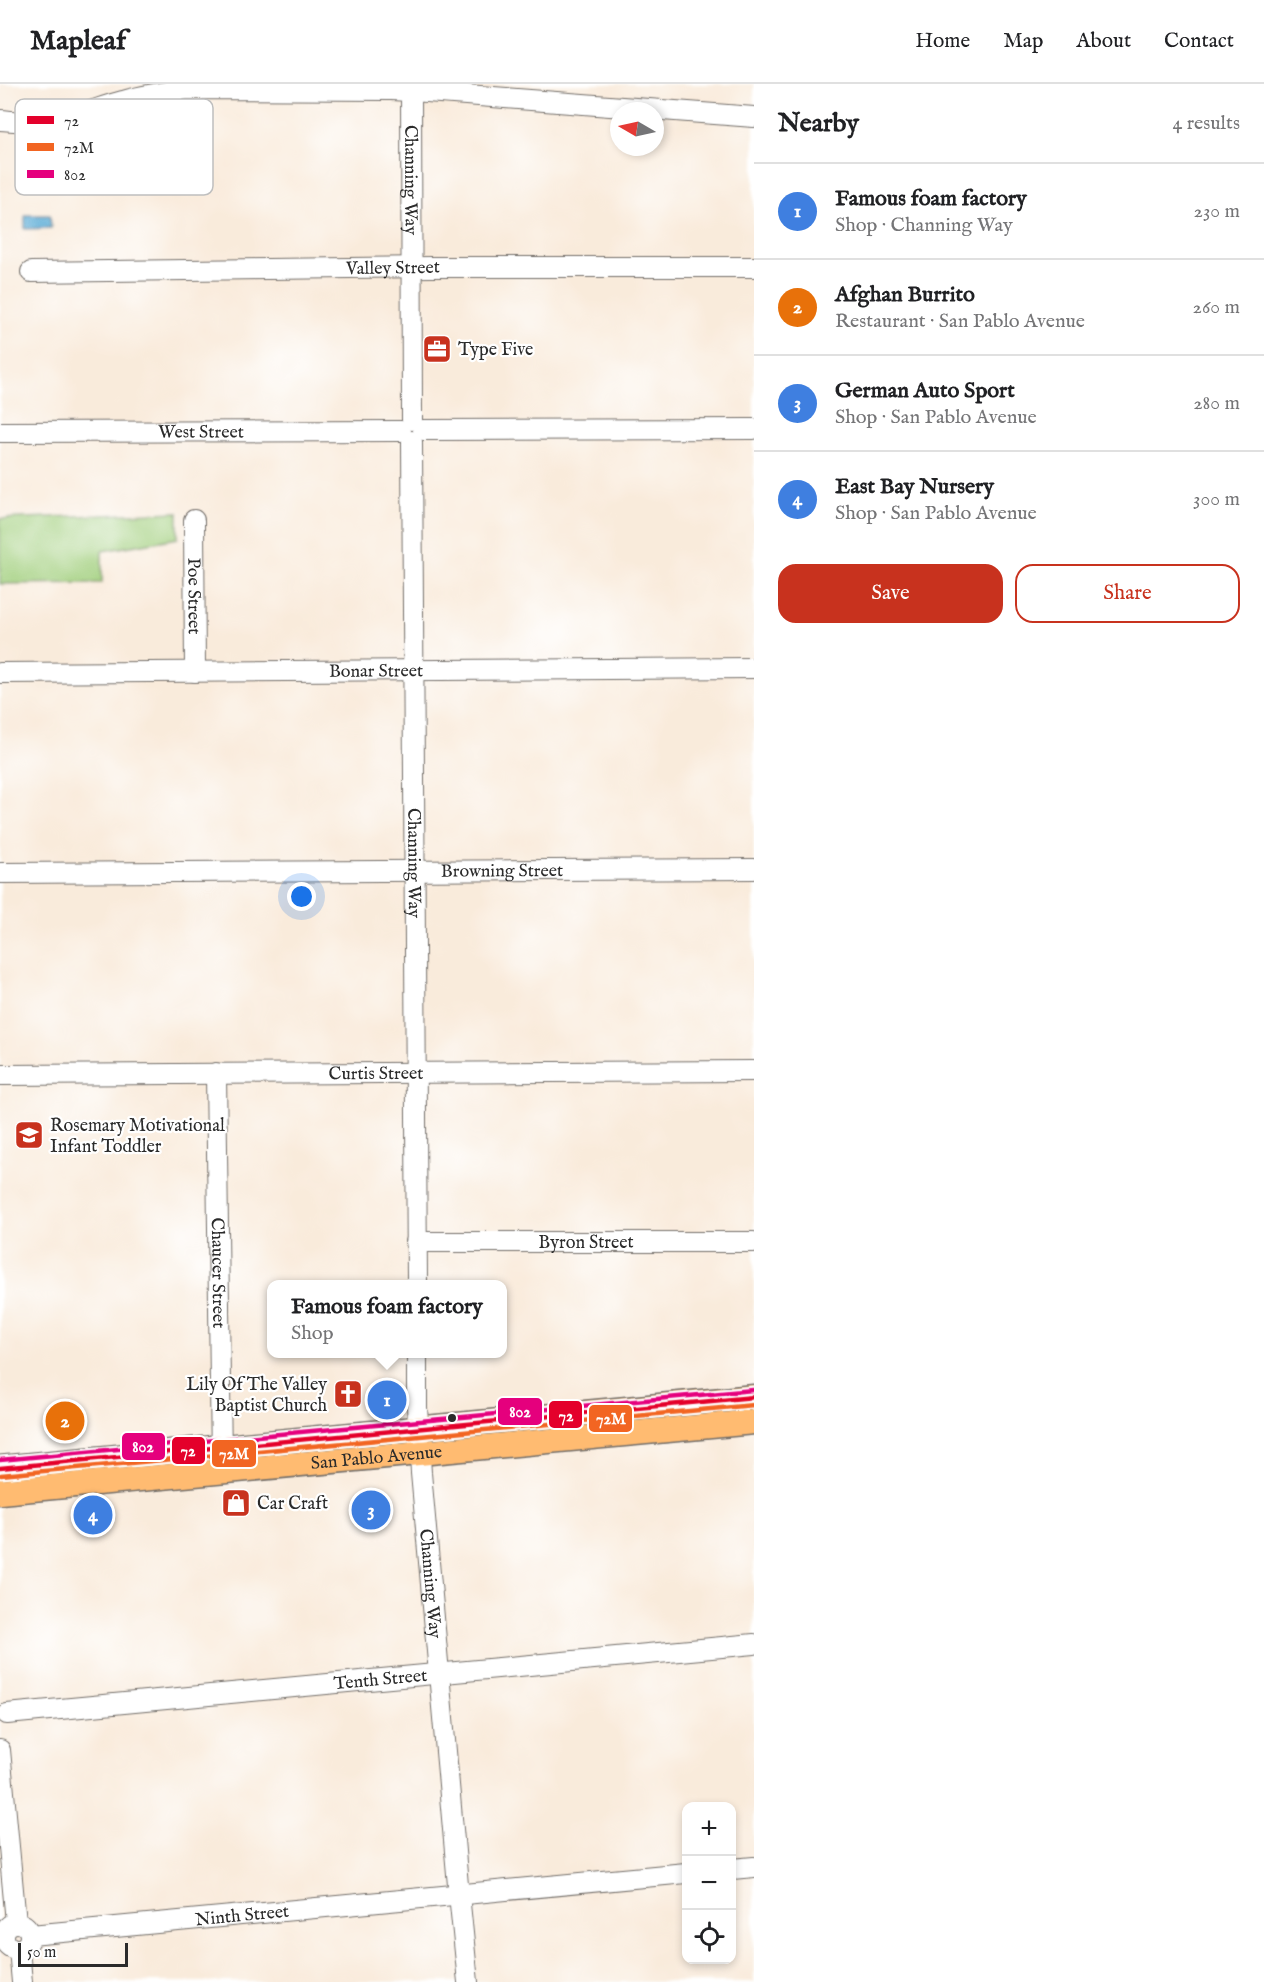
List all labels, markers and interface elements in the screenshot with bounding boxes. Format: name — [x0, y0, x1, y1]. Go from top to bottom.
text: Mapleaf — [30, 24, 126, 59]
text: Home — [915, 28, 970, 55]
text: Map — [1003, 28, 1043, 55]
text: About — [1076, 28, 1131, 55]
text: Contact — [1164, 28, 1234, 55]
legend — [15, 99, 213, 195]
north arrow — [610, 102, 664, 156]
text: Nearby — [778, 107, 859, 140]
text: 4 results — [1173, 111, 1240, 136]
text: 72 — [64, 112, 79, 132]
street label: Channing Way — [398, 125, 421, 235]
text: 72M — [64, 139, 94, 159]
text: 802 — [64, 166, 86, 186]
text: Famous foam factory — [835, 185, 1027, 213]
text: 1 — [794, 199, 801, 224]
text: 230 m — [1194, 199, 1240, 224]
text: Shop · Channing Way — [835, 213, 1013, 238]
street label: Valley Street — [345, 257, 440, 281]
text: Afghan Burrito — [835, 281, 975, 309]
text: 2 — [793, 295, 802, 320]
text: 260 m — [1193, 295, 1240, 320]
text: Restaurant · San Pablo Avenue — [835, 309, 1085, 334]
office icon: Type Five — [421, 333, 453, 365]
place label: Type Five — [458, 339, 533, 362]
text: German Auto Sport — [835, 377, 1015, 405]
text: 3 — [794, 391, 801, 416]
text: 280 m — [1193, 391, 1240, 416]
text: Shop · San Pablo Avenue — [835, 405, 1037, 430]
street label: West Street — [158, 421, 244, 445]
text: East Bay Nursery — [835, 473, 994, 501]
text: 4 — [793, 487, 802, 512]
text: 300 m — [1193, 487, 1240, 512]
text: Shop · San Pablo Avenue — [835, 501, 1037, 526]
street label: Poe Street — [181, 558, 205, 634]
button: Save — [778, 564, 1003, 623]
button: Share — [1015, 564, 1240, 623]
street label: Bonar Street — [329, 660, 423, 684]
street label: Channing Way — [401, 808, 425, 918]
street label: Browning Street — [441, 860, 563, 884]
your location — [287, 882, 316, 911]
street label: Curtis Street — [329, 1063, 423, 1086]
place label: Rosemary Motivational Infant Toddler — [50, 1115, 225, 1159]
school or university icon: Rosemary Motivational Infant Toddler — [13, 1119, 45, 1151]
street label: Chaucer Street — [205, 1217, 229, 1329]
street label: Byron Street — [538, 1232, 634, 1255]
popup — [267, 1280, 507, 1358]
text: Famous foam factory — [291, 1293, 483, 1321]
text: Shop — [291, 1321, 333, 1346]
place label: Lily Of The Valley Baptist Church — [186, 1374, 327, 1418]
church icon: Lily Of The Valley Baptist Church — [332, 1378, 364, 1410]
pin: 1 — [368, 1378, 406, 1422]
line badge: 802 — [497, 1397, 543, 1426]
pin: 2 — [46, 1398, 84, 1444]
line badge: 72 — [548, 1400, 583, 1429]
text: 802 — [509, 1403, 531, 1423]
line badge: 72M — [588, 1404, 633, 1433]
text: 72 — [559, 1407, 574, 1427]
text: 72M — [596, 1410, 626, 1430]
unlabelled marker — [446, 1412, 458, 1424]
line badge: 802 — [121, 1432, 166, 1461]
line badge: 72 — [171, 1436, 206, 1465]
text: 802 — [132, 1438, 154, 1458]
line badge: 72M — [211, 1439, 257, 1468]
street label: San Pablo Avenue — [310, 1441, 443, 1476]
text: 72 — [181, 1442, 196, 1462]
text: 72M — [219, 1445, 249, 1465]
shop icon: Car Craft — [220, 1487, 252, 1519]
pin: 3 — [352, 1488, 391, 1532]
pin: 4 — [74, 1492, 112, 1538]
place label: Car Craft — [257, 1493, 328, 1516]
street label: Channing Way — [413, 1528, 446, 1640]
street label: Tenth Street — [333, 1665, 428, 1696]
map controls — [682, 1802, 736, 1964]
button: + — [682, 1802, 736, 1856]
button: − — [682, 1856, 736, 1910]
street label: Ninth Street — [194, 1901, 290, 1932]
button: locate — [682, 1910, 736, 1964]
scale bar — [18, 1940, 128, 1968]
text: 50 m — [27, 1943, 56, 1963]

